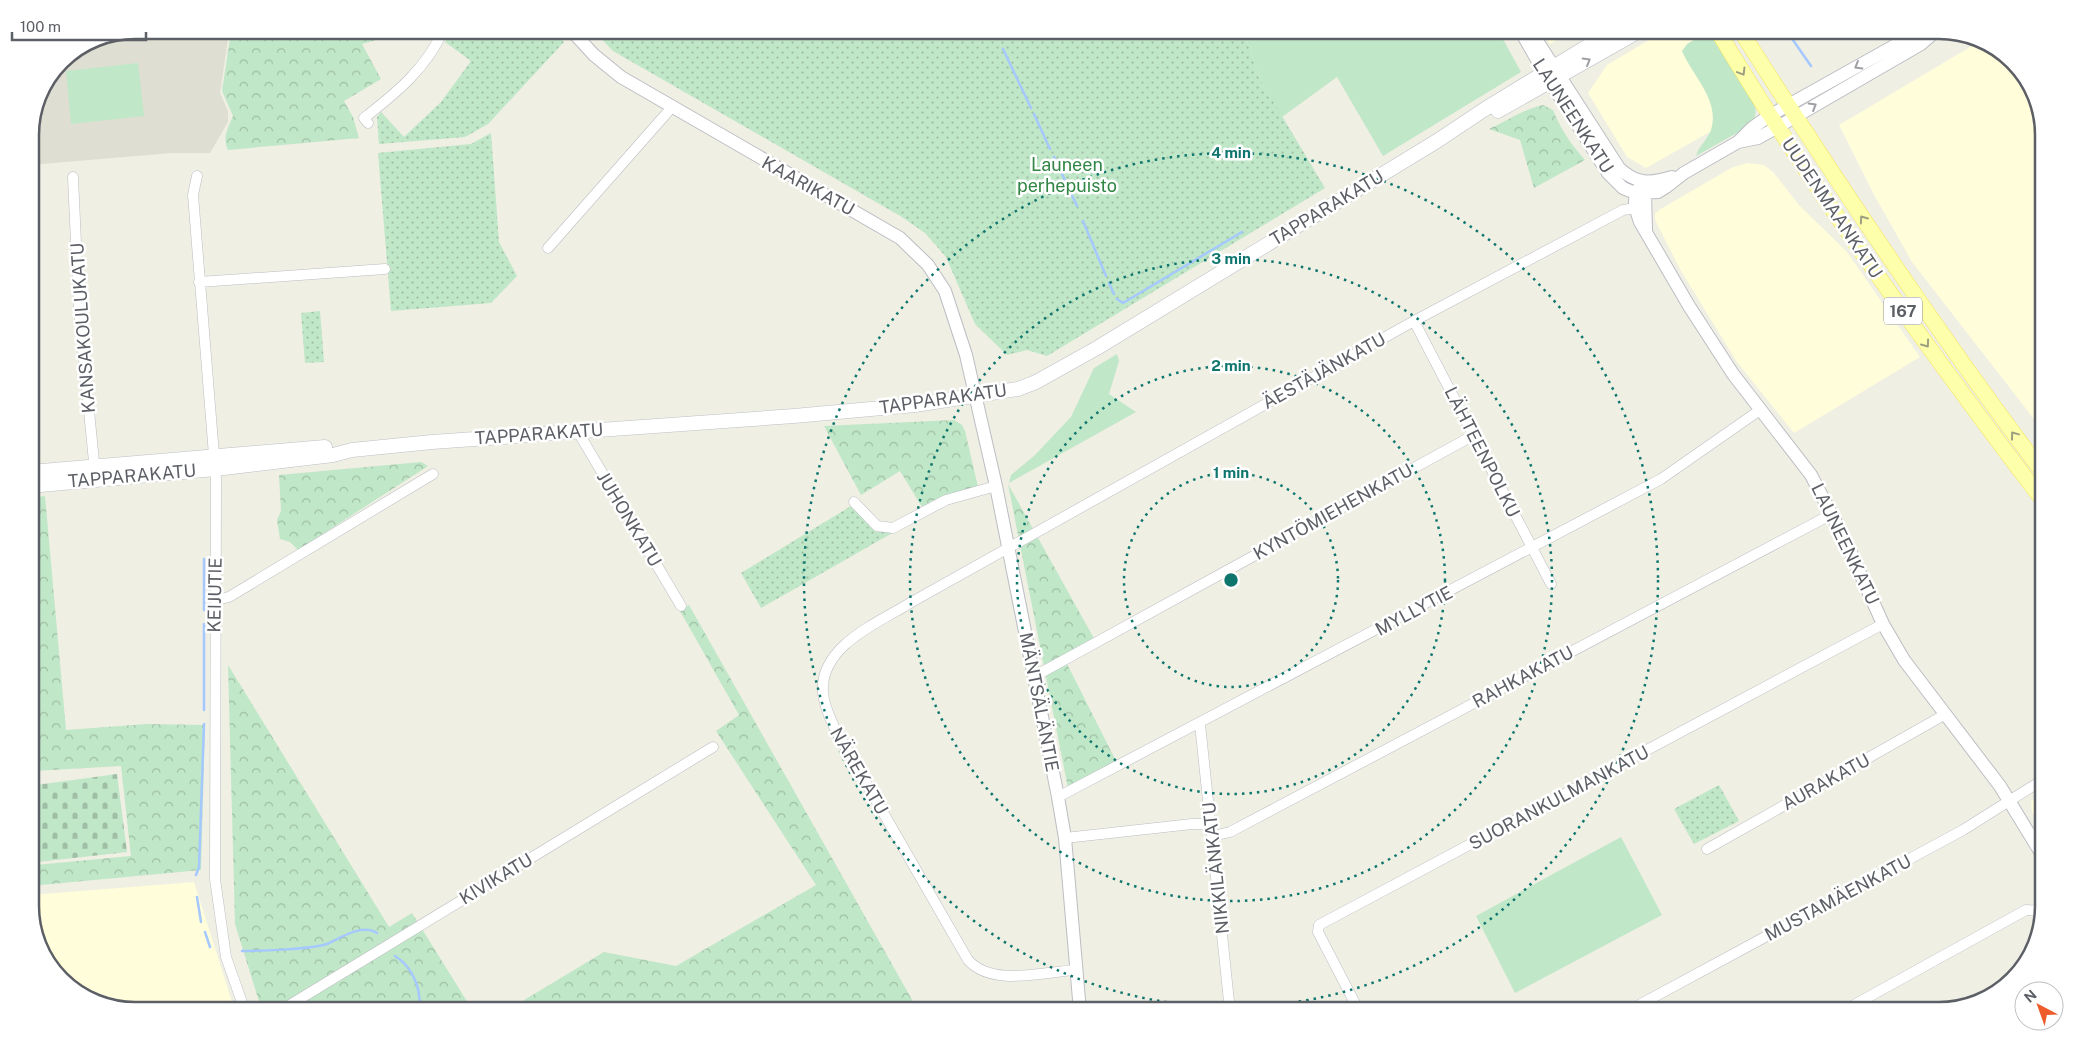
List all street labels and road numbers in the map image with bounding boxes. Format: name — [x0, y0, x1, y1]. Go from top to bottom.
street label: LAUNEENKATU — [1529, 55, 1618, 177]
street label: UUDENMAANKATU — [1778, 134, 1887, 282]
street label: KAARIKATU — [758, 152, 858, 220]
street label: TAPPARAKATU — [1266, 165, 1387, 250]
street label: KANSAKOULUKATU — [66, 242, 99, 414]
road number: 167 — [1884, 298, 1922, 324]
street label: ÄESTÄJÄNKATU — [1258, 327, 1389, 413]
street label: TAPPARAKATU — [878, 379, 1008, 418]
street label: LÄHTEENPOLKU — [1440, 383, 1525, 521]
street label: TAPPARAKATU — [474, 419, 604, 448]
street label: KYNTÖMIEHENKATU — [1249, 458, 1416, 564]
street label: TAPPARAKATU — [67, 459, 197, 492]
street label: JUHONKATU — [593, 467, 666, 570]
street label: LAUNEENKATU — [1807, 480, 1884, 608]
street label: KEIJUTIE — [203, 557, 226, 633]
street label: MYLLYTIE — [1372, 581, 1456, 640]
street label: MÄNTSÄLÄNTIE — [1016, 630, 1064, 773]
street label: RAHKAKATU — [1469, 641, 1577, 712]
street label: NÄREKATU — [826, 723, 894, 818]
street label: SUORANKULMANKATU — [1465, 741, 1652, 854]
street label: AURAKATU — [1778, 749, 1873, 814]
street label: NIKKILÄNKATU — [1197, 801, 1233, 935]
street label: KIVIKATU — [455, 849, 536, 909]
street label: MUSTAMÄENKATU — [1761, 849, 1915, 945]

